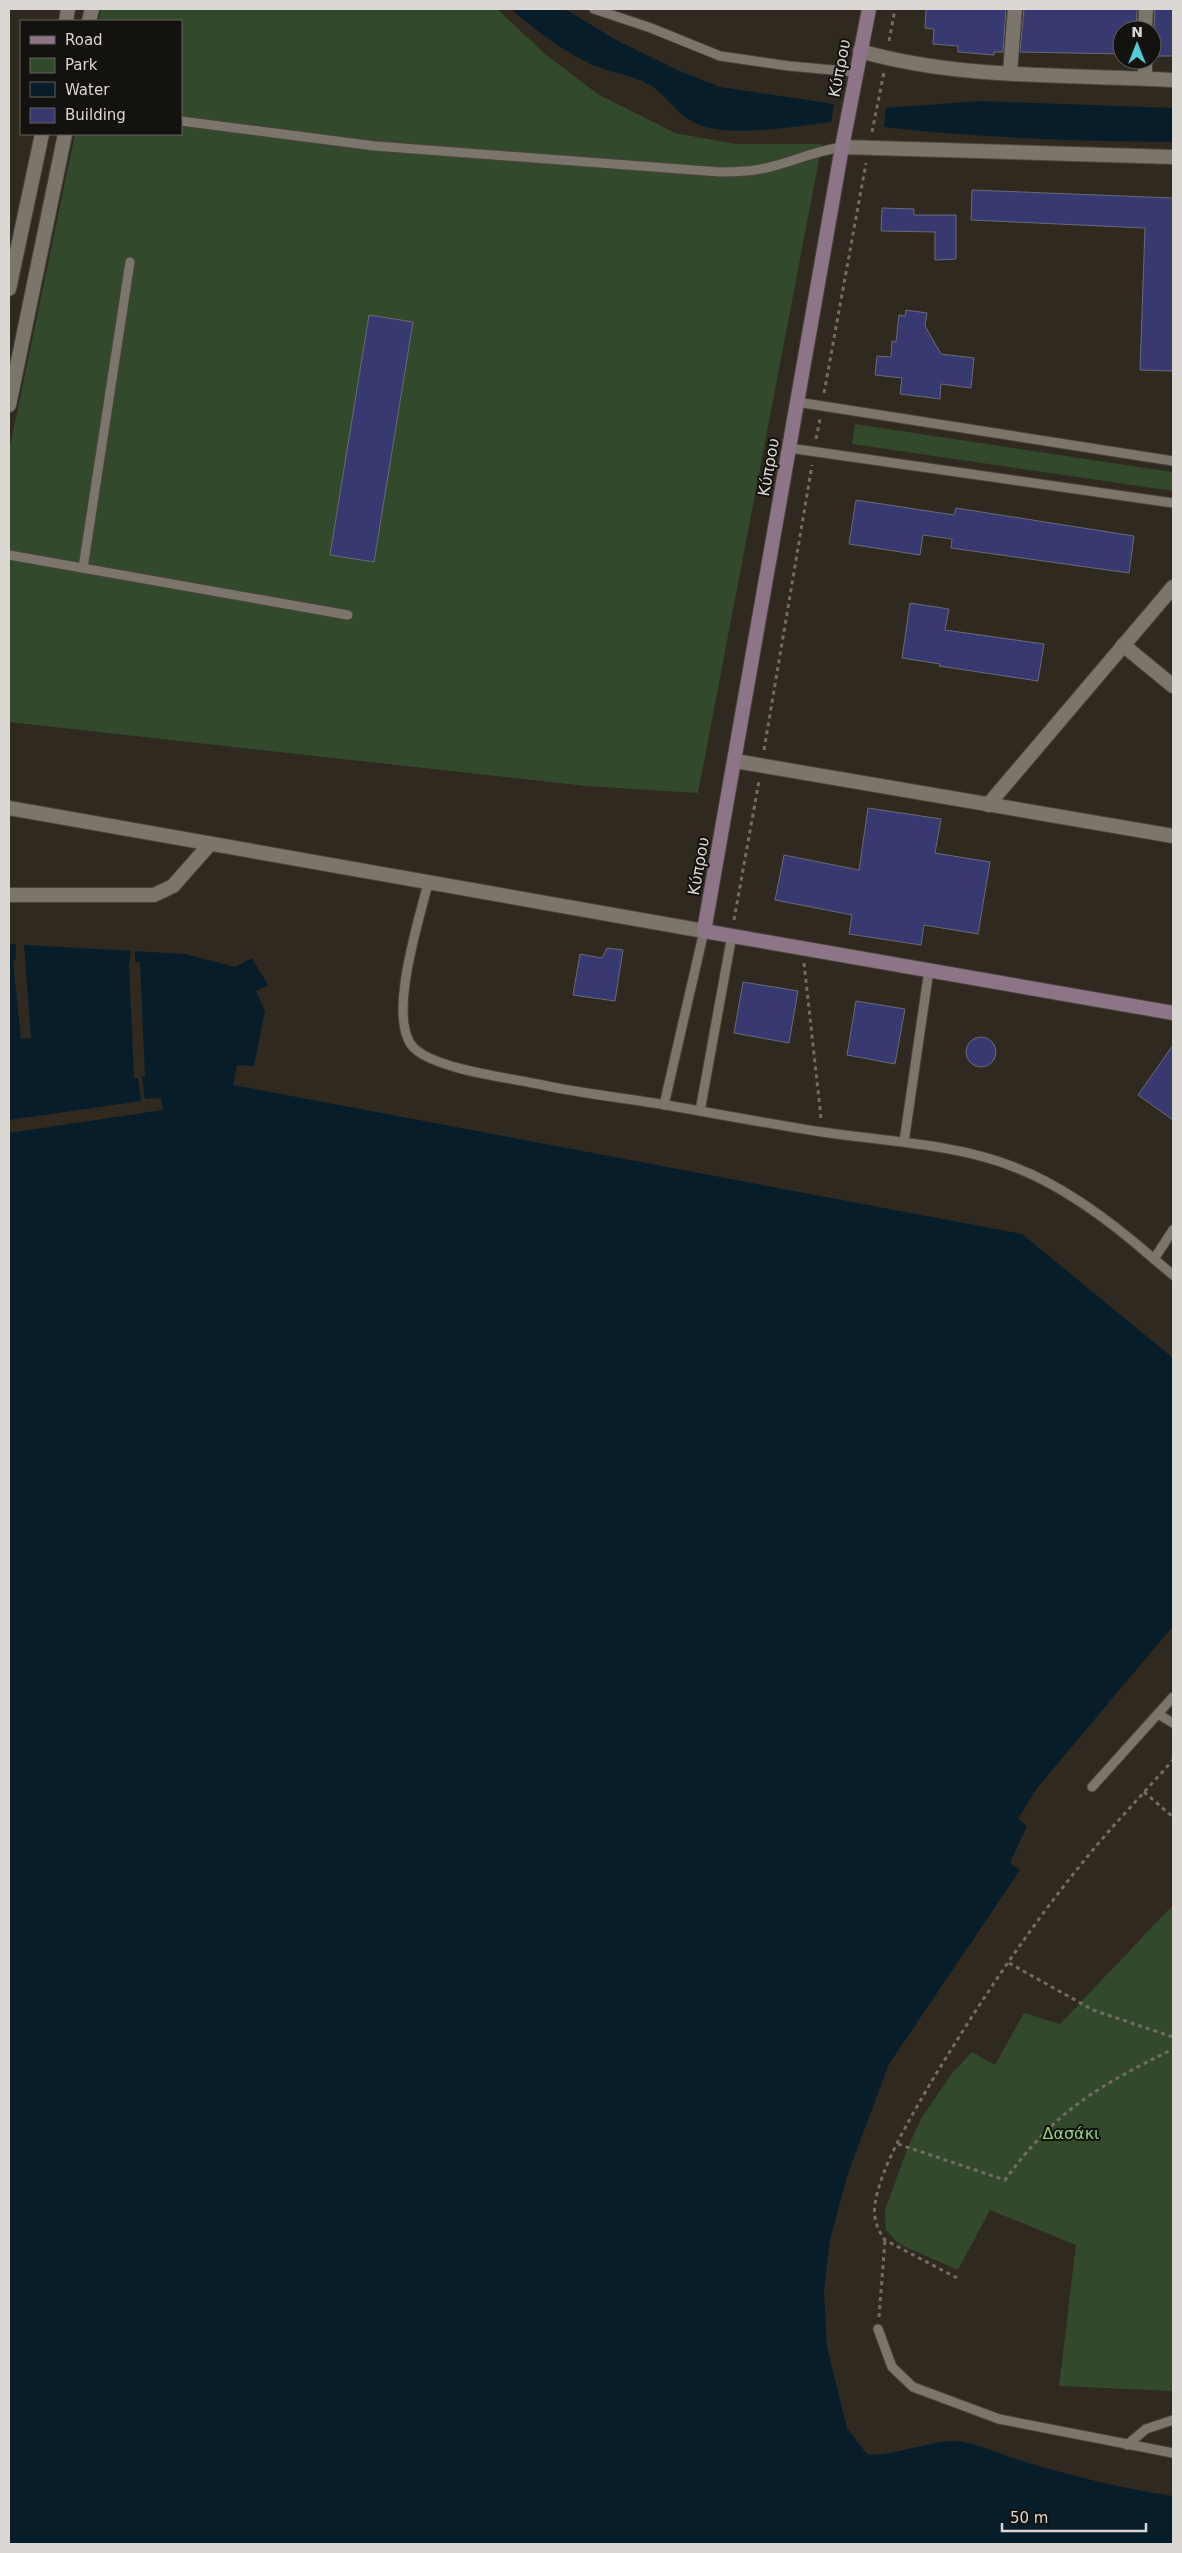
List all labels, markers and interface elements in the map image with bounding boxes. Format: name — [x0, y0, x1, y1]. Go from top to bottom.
legend — [20, 20, 182, 135]
north arrow — [1112, 20, 1162, 70]
text: N — [1131, 24, 1143, 40]
text: Road — [65, 31, 103, 49]
street label: Κύπρου — [825, 38, 854, 99]
text: Park — [65, 56, 98, 74]
text: Water — [65, 81, 110, 99]
text: Building — [65, 106, 126, 124]
street label: Κύπρου — [754, 437, 783, 498]
street label: Κύπρου — [684, 836, 713, 897]
park label: Δασάκι — [1042, 2124, 1100, 2143]
scale bar — [1002, 2500, 1146, 2532]
text: 50 m — [1010, 2509, 1048, 2527]

